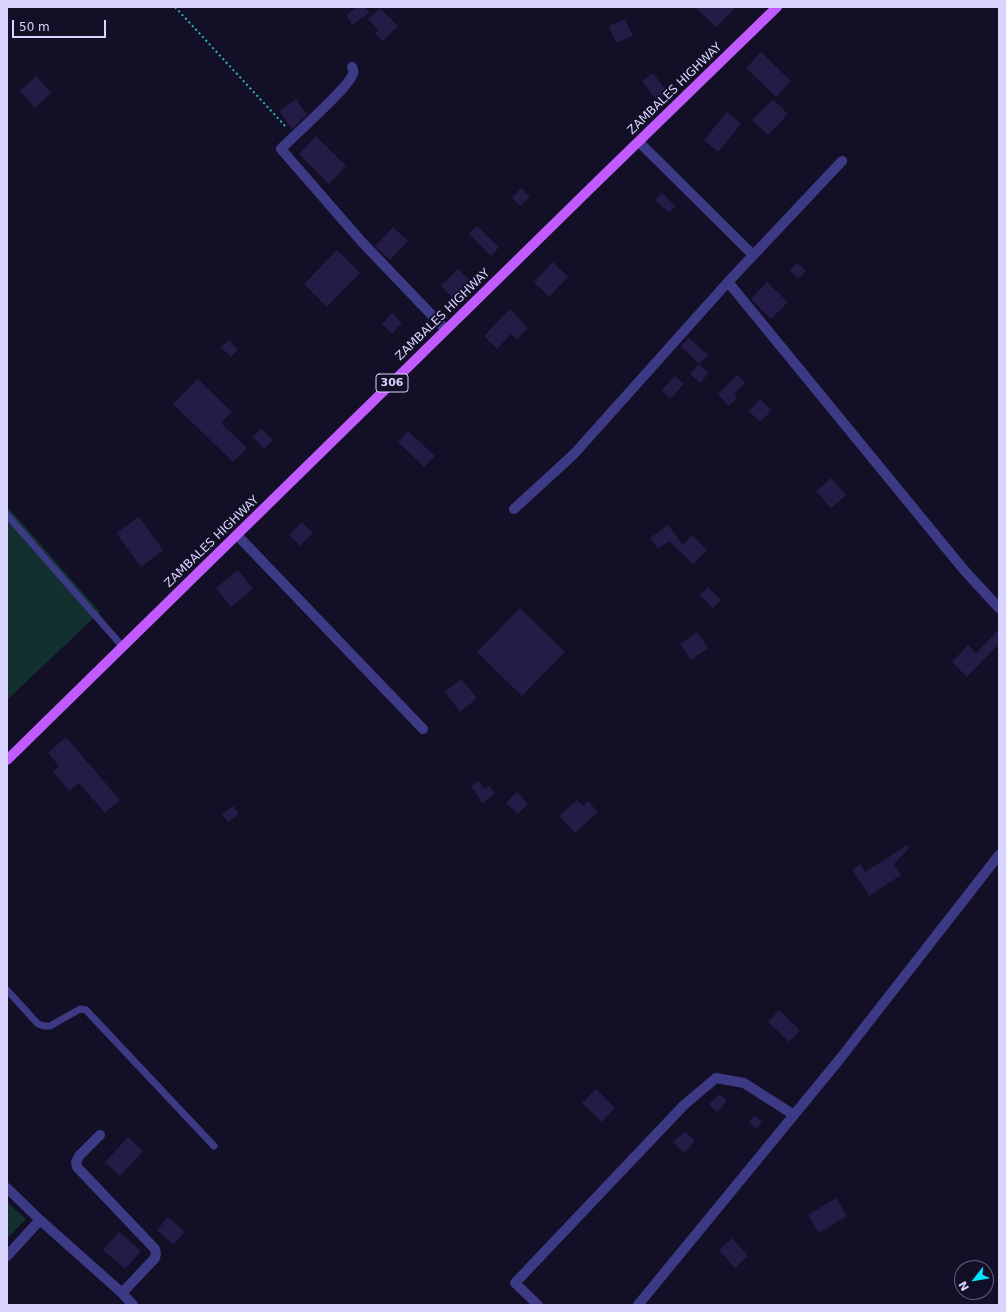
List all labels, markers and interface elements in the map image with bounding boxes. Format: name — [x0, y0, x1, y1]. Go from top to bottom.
scale bar — [14, 12, 108, 38]
text: 50 m — [19, 20, 50, 34]
street label: ZAMBALES HIGHWAY — [625, 40, 725, 138]
street label: ZAMBALES HIGHWAY — [393, 266, 493, 364]
road number: 306 — [376, 374, 408, 392]
street label: ZAMBALES HIGHWAY — [162, 493, 262, 591]
north arrow — [954, 1260, 994, 1300]
text: N — [956, 1279, 972, 1293]

